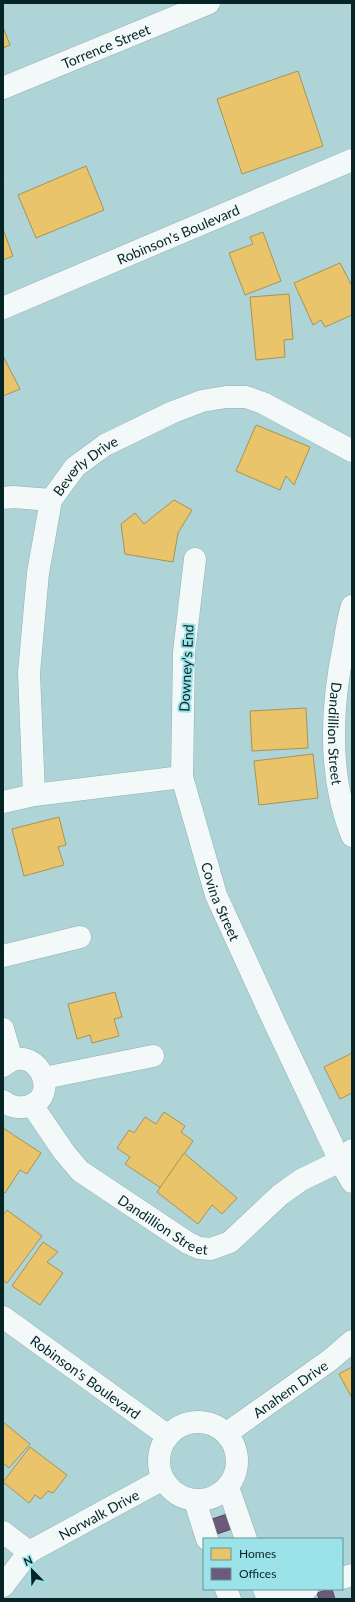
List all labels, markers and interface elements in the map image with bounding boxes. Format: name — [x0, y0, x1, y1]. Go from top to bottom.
street label: Torrence Street — [59, 20, 152, 71]
street label: Robinson's Boulevard — [114, 200, 242, 267]
street label: Beverly Drive — [49, 432, 120, 499]
street label: Downey's End — [175, 624, 197, 712]
street label: Dandillion Street — [326, 681, 346, 786]
street label: Covina Street — [198, 860, 244, 943]
street label: Dandillion Street — [115, 1191, 208, 1257]
street label: Robinson's Boulevard — [27, 1331, 144, 1422]
street label: Anahem Drive — [249, 1356, 331, 1421]
street label: Norwalk Drive — [55, 1485, 142, 1543]
legend — [203, 1538, 343, 1590]
text: Homes — [239, 1546, 276, 1561]
north arrow — [12, 1550, 52, 1590]
text: N — [21, 1553, 34, 1568]
text: Offices — [239, 1566, 276, 1581]

